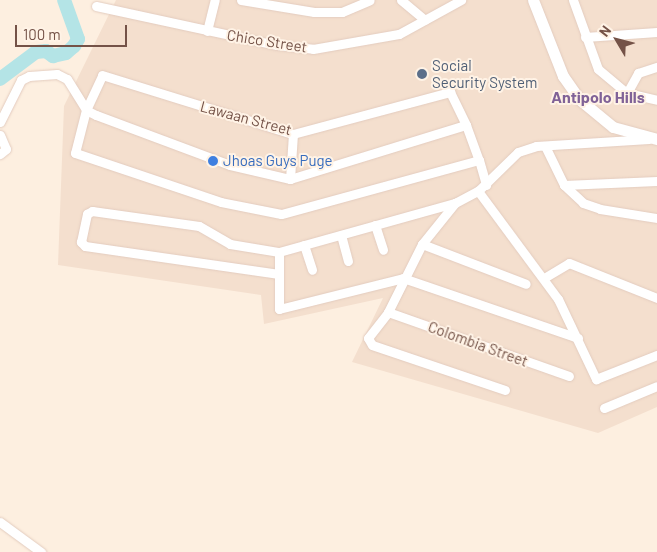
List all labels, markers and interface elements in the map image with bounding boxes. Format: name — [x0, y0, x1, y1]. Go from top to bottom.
scale bar — [18, 15, 130, 47]
north arrow — [592, 15, 642, 65]
text: N — [595, 22, 614, 40]
text: 100 m — [23, 25, 61, 43]
street label: Chico Street — [226, 26, 308, 56]
place label: Social Security System — [432, 56, 537, 91]
marker: Social Security System — [416, 68, 428, 80]
district label: Antipolo Hills — [551, 87, 645, 107]
street label: Lawaan Street — [198, 97, 294, 139]
place label: Jhoas Guys Puge — [223, 152, 333, 170]
marker: Jhoas Guys Puge — [207, 155, 219, 167]
street label: Colombia Street — [426, 318, 530, 370]

